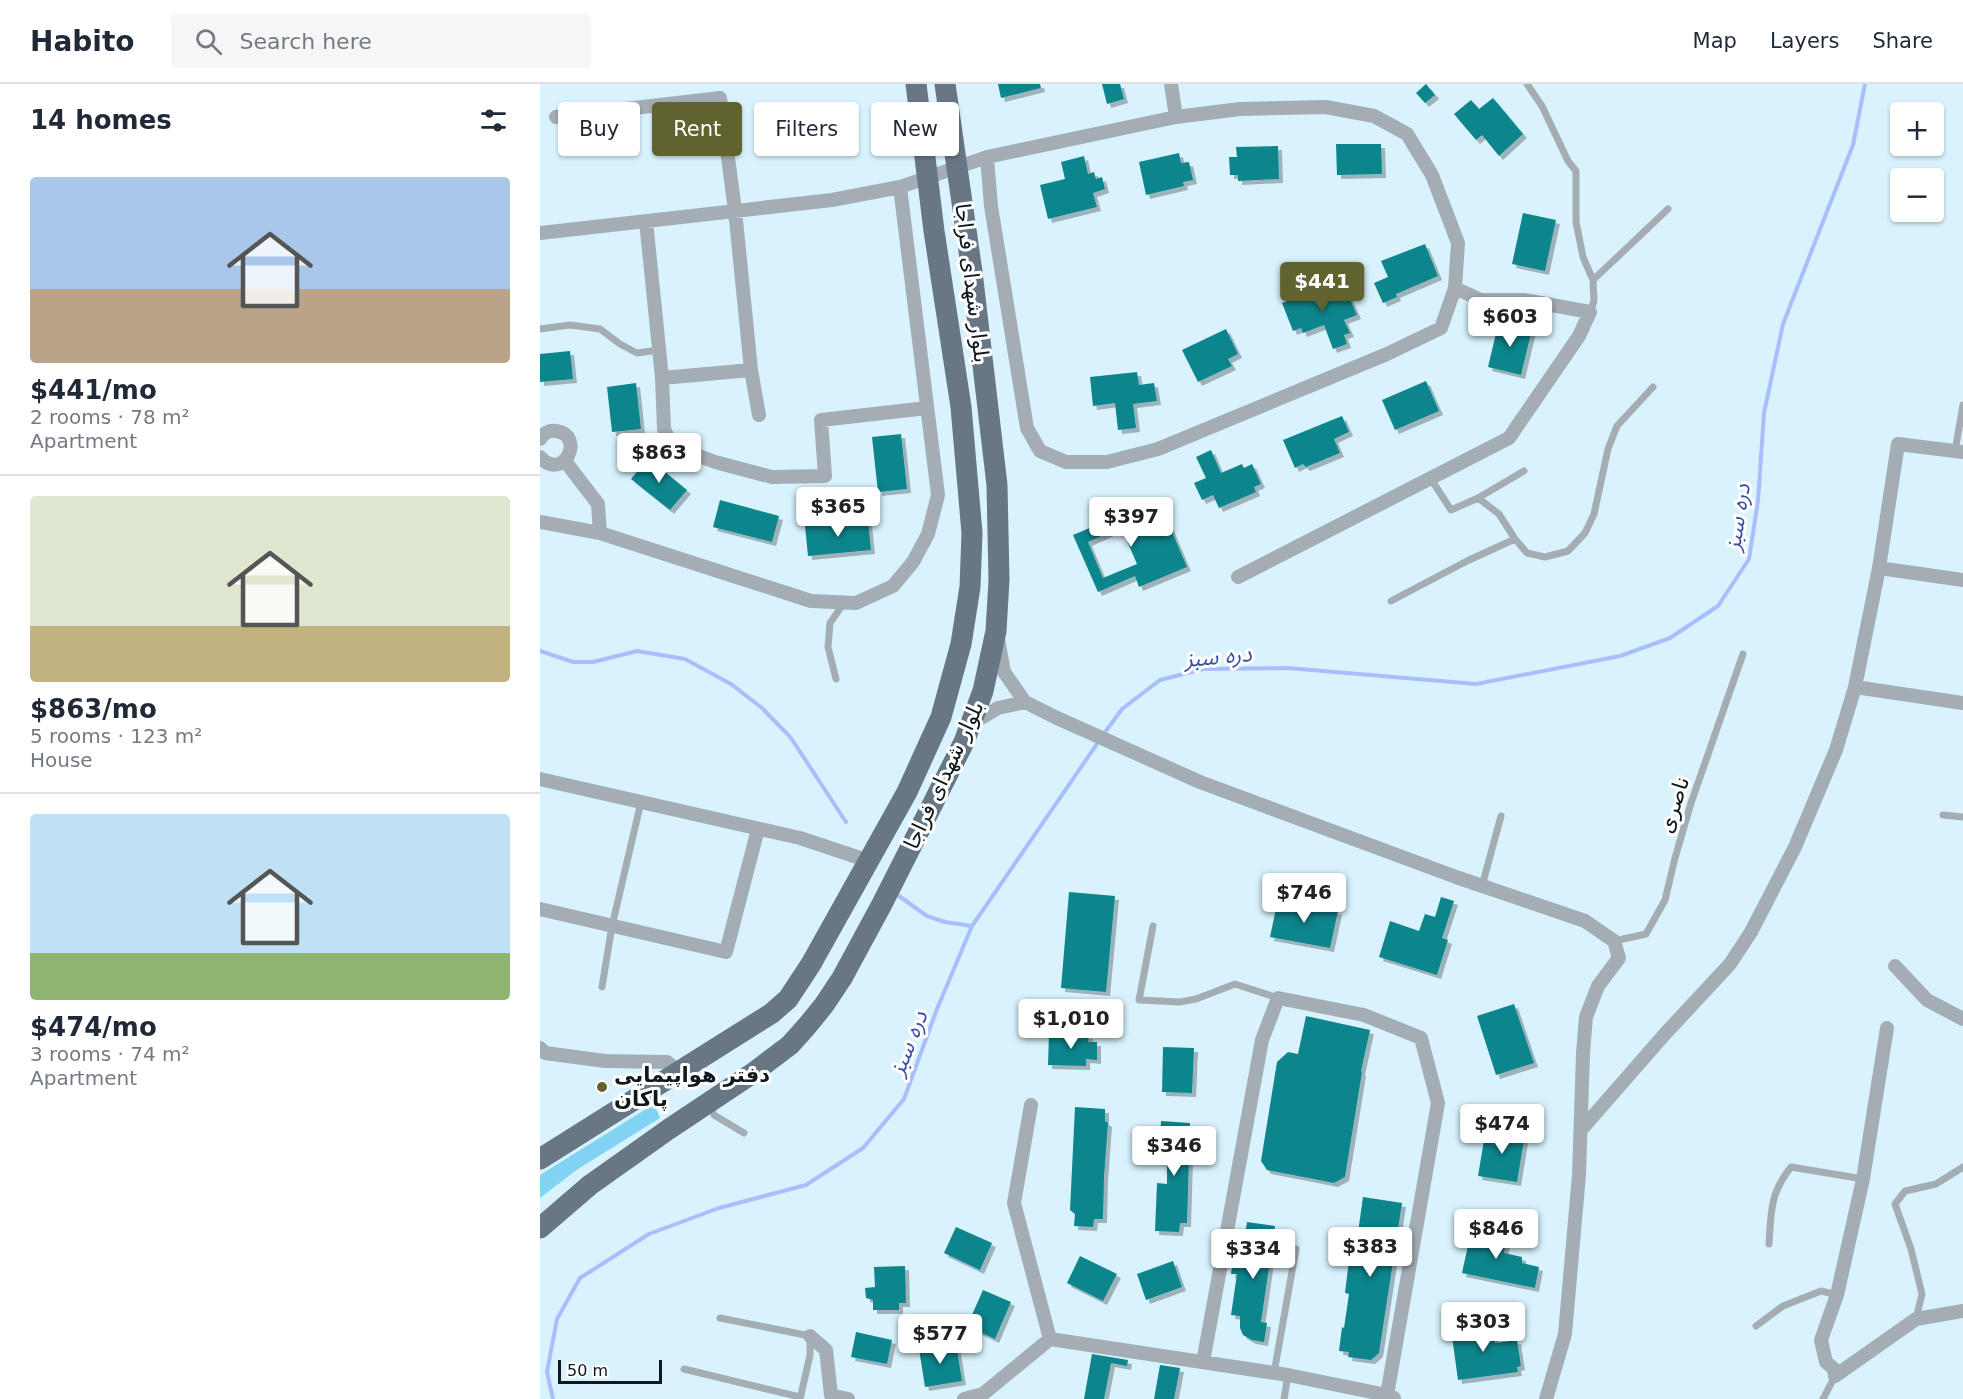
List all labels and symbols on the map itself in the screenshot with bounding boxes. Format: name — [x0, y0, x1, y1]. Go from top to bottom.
street label: بلوار شهدای فراجا — [950, 202, 994, 364]
pin: $441 — [1286, 262, 1358, 313]
pin: $603 — [1474, 297, 1546, 348]
pin: $863 — [623, 433, 695, 484]
water label: دره سبز — [1720, 481, 1756, 554]
pin: $365 — [802, 487, 874, 538]
pin: $397 — [1095, 497, 1167, 548]
water label: دره سبز — [1182, 641, 1253, 673]
street label: بلوار شهدای فراجا — [899, 697, 989, 853]
street label: ناصری — [1654, 774, 1694, 836]
pin: $746 — [1268, 873, 1340, 924]
pin: $1,010 — [1022, 999, 1120, 1050]
water label: دره سبز — [884, 1007, 934, 1081]
place label: دفتر هواپیمایی پاکان — [614, 1063, 770, 1111]
marker: دفتر هواپیمایی پاکان — [595, 1080, 609, 1094]
pin: $474 — [1466, 1104, 1538, 1155]
pin: $346 — [1138, 1126, 1210, 1177]
pin: $846 — [1460, 1209, 1532, 1260]
pin: $383 — [1334, 1227, 1406, 1278]
pin: $334 — [1217, 1229, 1289, 1280]
pin: $303 — [1447, 1302, 1519, 1353]
pin: $577 — [904, 1314, 976, 1365]
scale bar — [558, 1357, 662, 1384]

